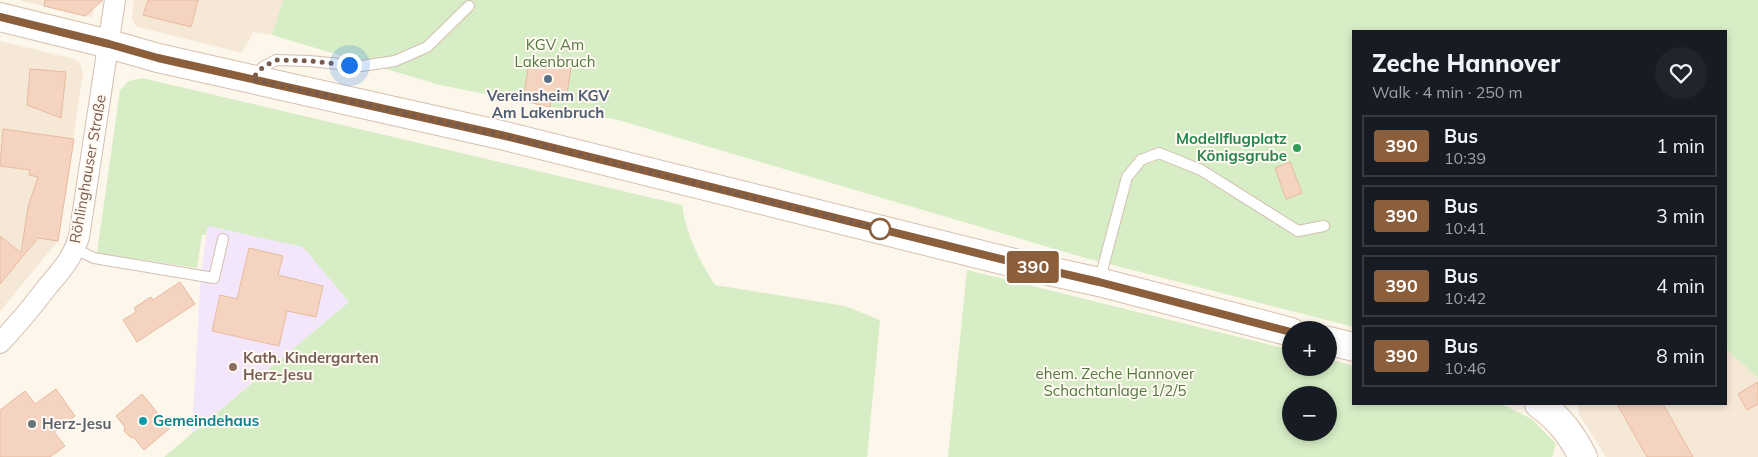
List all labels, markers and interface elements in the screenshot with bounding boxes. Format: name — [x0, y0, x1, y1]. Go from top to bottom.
park label: KGV Am Lakenbruch — [515, 35, 595, 71]
button: heart — [1655, 47, 1707, 99]
text: Zeche Hannover — [1372, 48, 1560, 78]
your location — [337, 53, 362, 78]
marker: Vereinsheim KGV Am Lakenbruch — [542, 73, 554, 85]
text: Walk · 4 min · 250 m — [1372, 82, 1523, 102]
place label: Vereinsheim KGV Am Lakenbruch — [486, 86, 610, 122]
street label: Röhlinghauser Straße — [65, 93, 110, 245]
text: Bus — [1444, 124, 1478, 148]
place label: Modellflugplatz Königsgrube — [1176, 129, 1287, 165]
text: 390 — [1385, 134, 1418, 157]
text: 1 min — [1656, 134, 1705, 158]
marker: Modellflugplatz Königsgrube — [1291, 142, 1303, 154]
text: 10:39 — [1444, 148, 1486, 168]
text: Bus — [1444, 194, 1478, 218]
text: 390 — [1385, 204, 1418, 227]
text: 3 min — [1656, 204, 1705, 228]
unlabelled marker — [869, 218, 891, 240]
text: 10:41 — [1444, 218, 1486, 238]
line badge: 390 — [1004, 251, 1062, 283]
text: 390 — [1017, 255, 1049, 278]
text: Bus — [1444, 264, 1478, 288]
text: 390 — [1385, 274, 1418, 297]
text: 4 min — [1656, 274, 1705, 298]
text: 10:42 — [1444, 288, 1486, 308]
map controls — [1282, 321, 1337, 441]
button: + — [1282, 321, 1337, 376]
text: Bus — [1444, 334, 1478, 358]
text: 390 — [1385, 344, 1418, 367]
text: 8 min — [1656, 344, 1705, 368]
place label: Kath. Kindergarten Herz-Jesu — [243, 348, 379, 384]
text: 10:46 — [1444, 358, 1486, 378]
marker: Kath. Kindergarten Herz-Jesu — [227, 361, 239, 373]
park label: ehem. Zeche Hannover Schachtanlage 1/2/5 — [1036, 364, 1195, 400]
button: − — [1282, 386, 1337, 441]
place label: Gemeindehaus — [153, 411, 259, 430]
place label: Herz-Jesu — [42, 414, 111, 433]
marker: Gemeindehaus — [137, 415, 149, 427]
marker: Herz-Jesu — [26, 418, 38, 430]

